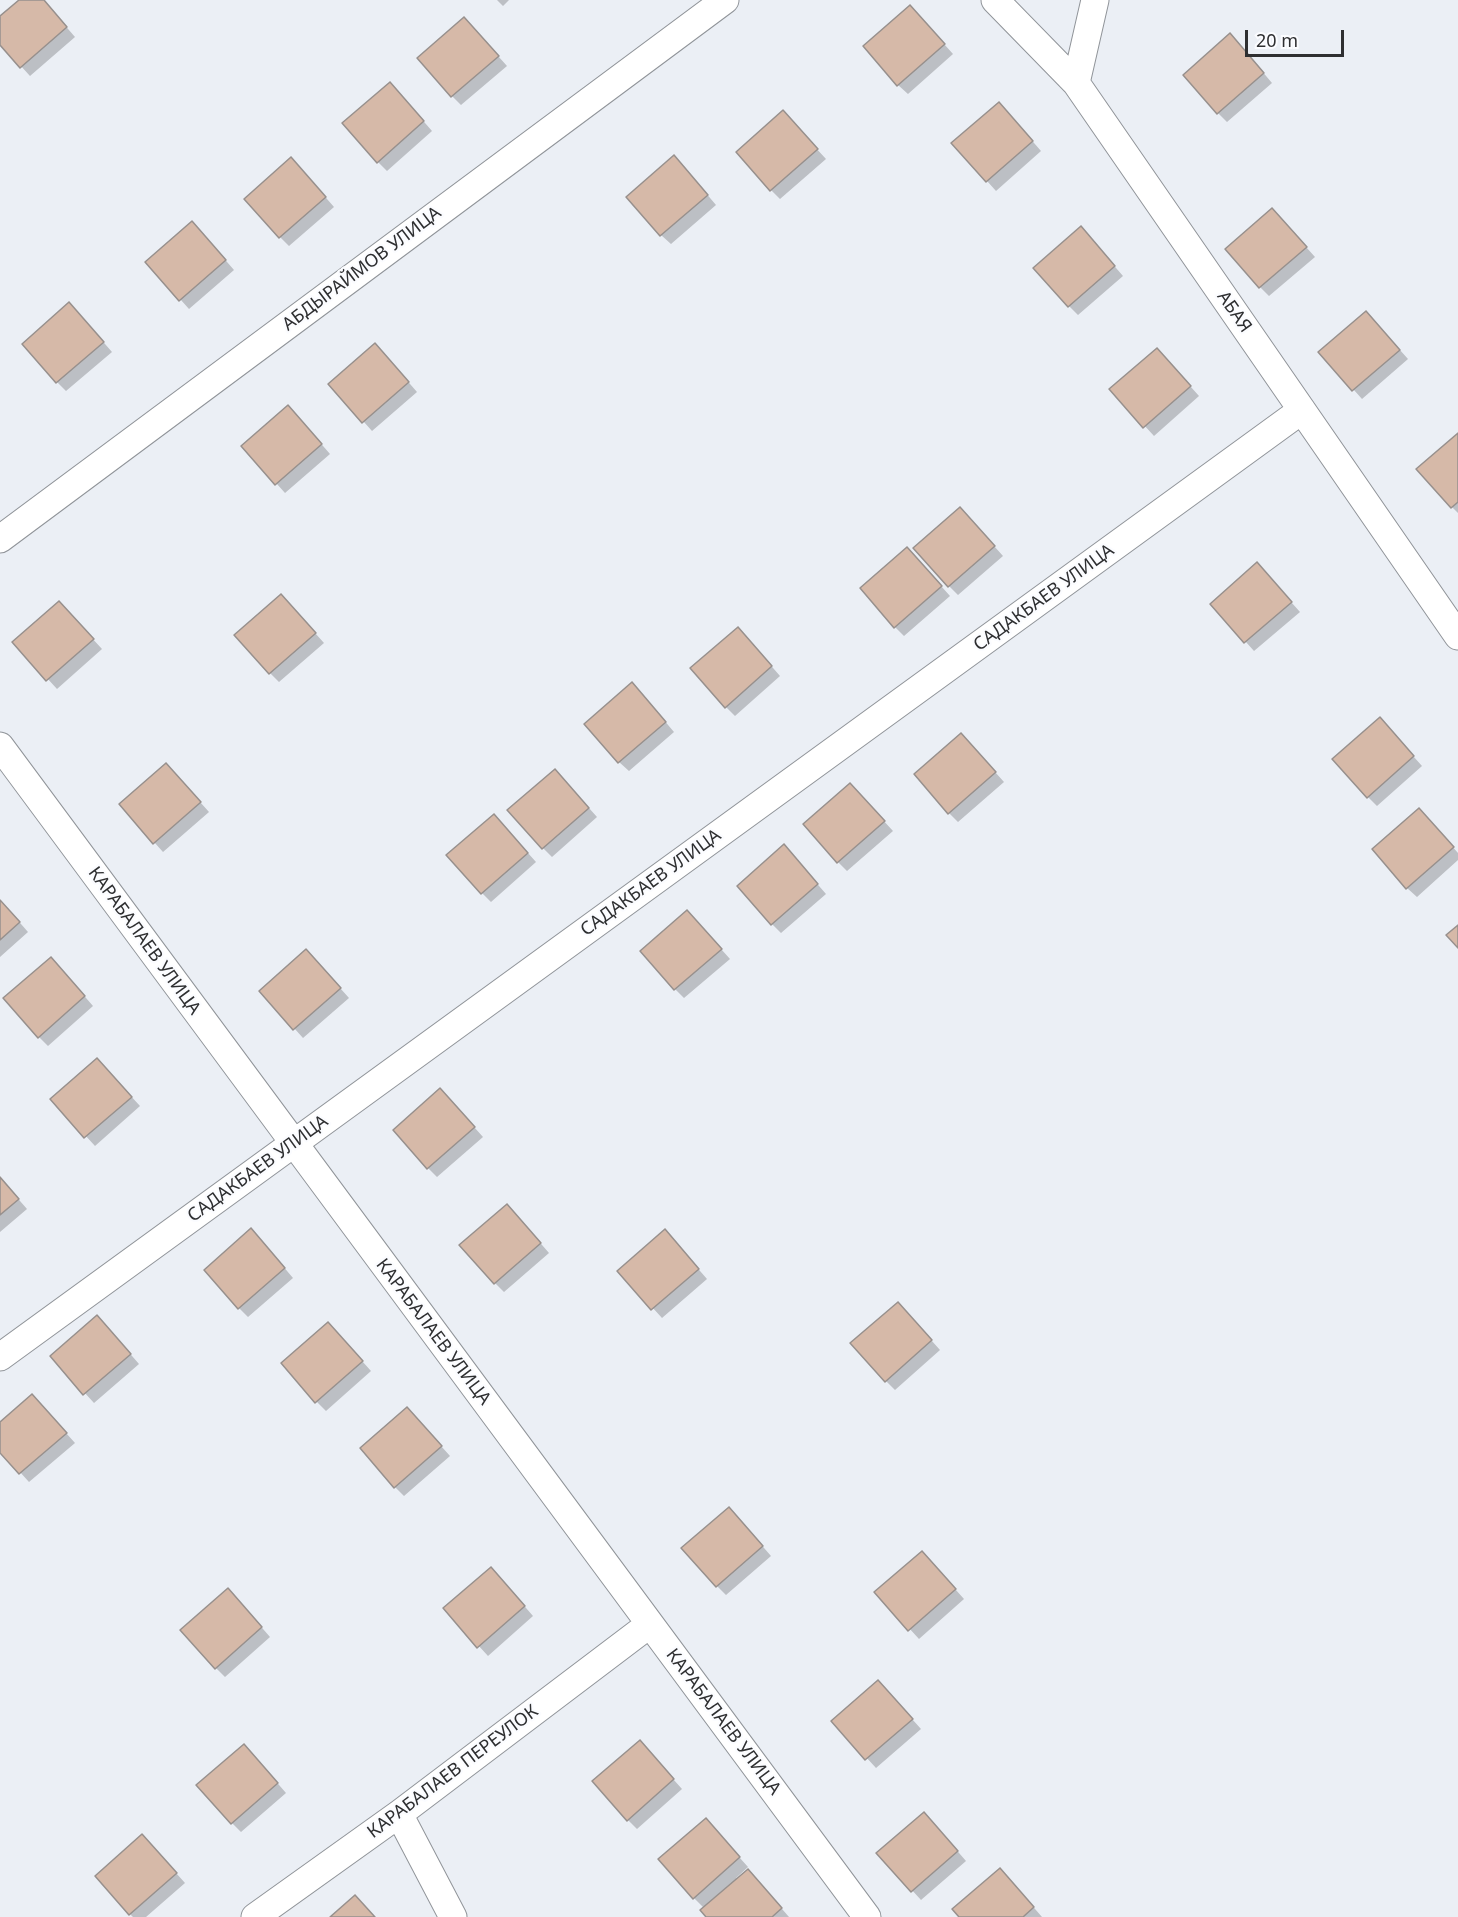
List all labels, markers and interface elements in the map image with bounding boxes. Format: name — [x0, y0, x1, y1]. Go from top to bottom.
scale bar — [1248, 18, 1347, 56]
text: 20 m — [1256, 28, 1298, 52]
street label: АБДЫРАЙМОВ УЛИЦА — [278, 202, 446, 336]
street label: АБАЯ — [1212, 287, 1256, 337]
street label: САДАКБАЕВ УЛИЦА — [970, 540, 1118, 656]
street label: САДАКБАЕВ УЛИЦА — [577, 825, 725, 941]
street label: КАРАБАЛАЕВ УЛИЦА — [83, 863, 205, 1019]
street label: САДАКБАЕВ УЛИЦА — [184, 1111, 332, 1227]
street label: КАРАБАЛАЕВ УЛИЦА — [371, 1255, 495, 1409]
street label: КАРАБАЛАЕВ УЛИЦА — [661, 1645, 785, 1799]
street label: КАРАБАЛАЕВ ПЕРЕУЛОК — [363, 1701, 543, 1843]

